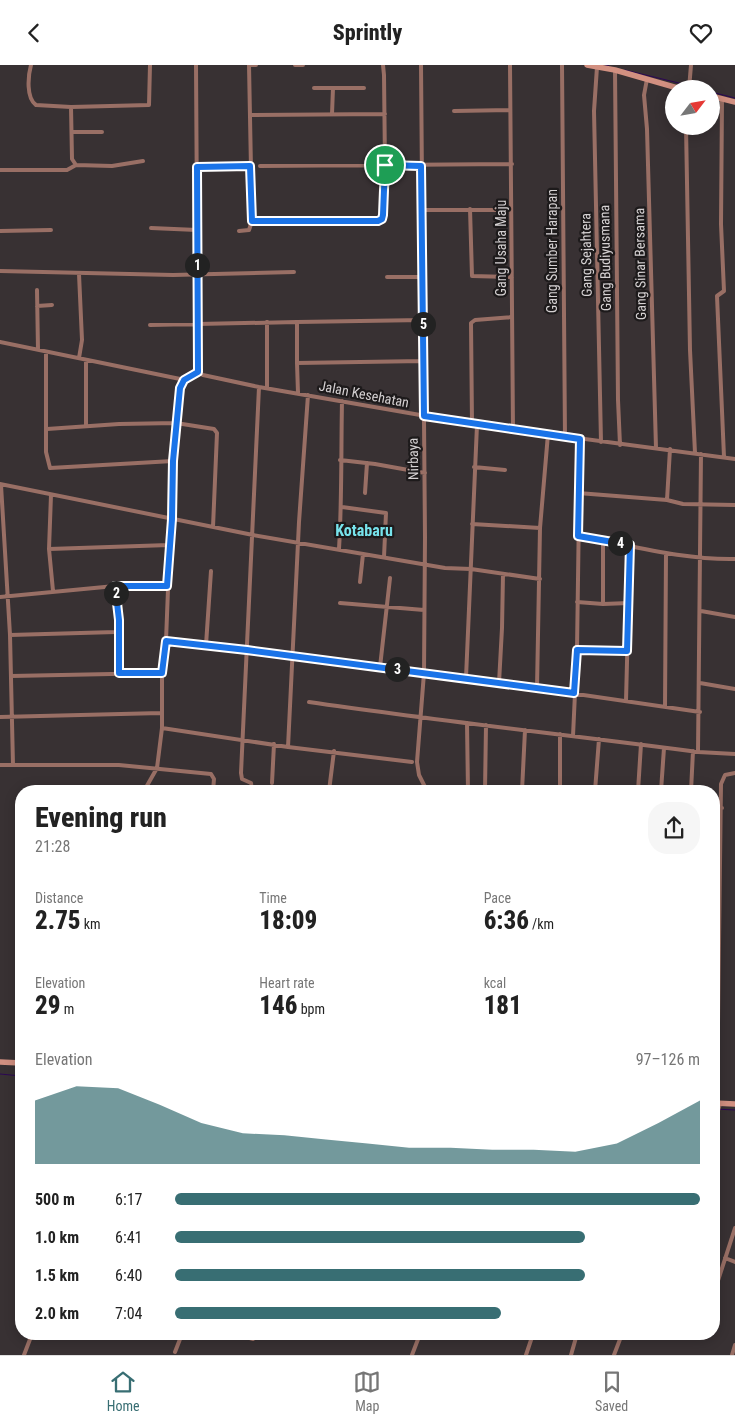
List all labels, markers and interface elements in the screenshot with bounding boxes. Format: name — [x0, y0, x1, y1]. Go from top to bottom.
icon: back — [20, 19, 48, 47]
icon: heart — [687, 19, 715, 47]
text: Sprintly — [333, 20, 402, 45]
north arrow — [665, 80, 720, 135]
map controls — [665, 80, 720, 135]
pin — [364, 144, 406, 186]
icon: arrive — [371, 151, 399, 179]
street label: Gang Sumber Harapan — [544, 189, 560, 313]
street label: Gang Usaha Maju — [493, 200, 509, 296]
street label: Gang Budiyusmana — [596, 205, 614, 311]
street label: Gang Sinar Bersama — [631, 208, 649, 320]
street label: Gang Sejahtera — [577, 213, 595, 297]
pin: 1 — [184, 253, 210, 277]
text: 1 — [194, 257, 201, 273]
pin: 5 — [410, 311, 436, 337]
text: 5 — [420, 316, 427, 332]
street label: Jalan Kesehatan — [318, 377, 410, 411]
street label: Nirbaya — [405, 438, 421, 480]
district label: Kotabaru — [335, 521, 393, 540]
pin: 4 — [608, 531, 632, 555]
text: 4 — [617, 535, 624, 551]
pin: 2 — [104, 581, 128, 605]
text: 2 — [113, 585, 120, 601]
pin: 3 — [384, 657, 410, 681]
text: 3 — [394, 661, 401, 677]
text: Evening run — [35, 801, 167, 834]
button: share — [648, 802, 700, 854]
text: 21:28 — [35, 837, 70, 856]
text: Distance — [35, 890, 83, 906]
text: Time — [259, 890, 287, 906]
text: Pace — [484, 890, 511, 906]
text: 2.75 — [35, 906, 81, 935]
text: 18:09 — [259, 906, 317, 935]
text: 6:36 — [484, 906, 529, 935]
text: km — [81, 916, 101, 932]
text: /km — [529, 916, 554, 932]
text: Elevation — [35, 975, 85, 991]
text: Heart rate — [259, 975, 315, 991]
text: kcal — [484, 975, 506, 991]
text: 29 — [35, 991, 60, 1020]
text: 146 — [259, 991, 297, 1020]
text: 181 — [484, 991, 522, 1020]
text: m — [60, 1001, 74, 1017]
text: bpm — [297, 1001, 325, 1017]
text: Elevation — [35, 1050, 93, 1069]
text: 97–126 m — [636, 1050, 700, 1069]
text: 500 m — [35, 1190, 75, 1209]
text: 6:17 — [115, 1190, 142, 1209]
text: 1.0 km — [35, 1228, 79, 1247]
text: 6:41 — [115, 1228, 142, 1247]
text: 1.5 km — [35, 1266, 79, 1285]
text: 6:40 — [115, 1266, 142, 1285]
text: 2.0 km — [35, 1304, 79, 1323]
text: 7:04 — [115, 1304, 142, 1323]
tab: Home — [107, 1368, 140, 1414]
tab: Map — [353, 1368, 381, 1414]
tab: Saved — [595, 1368, 628, 1414]

